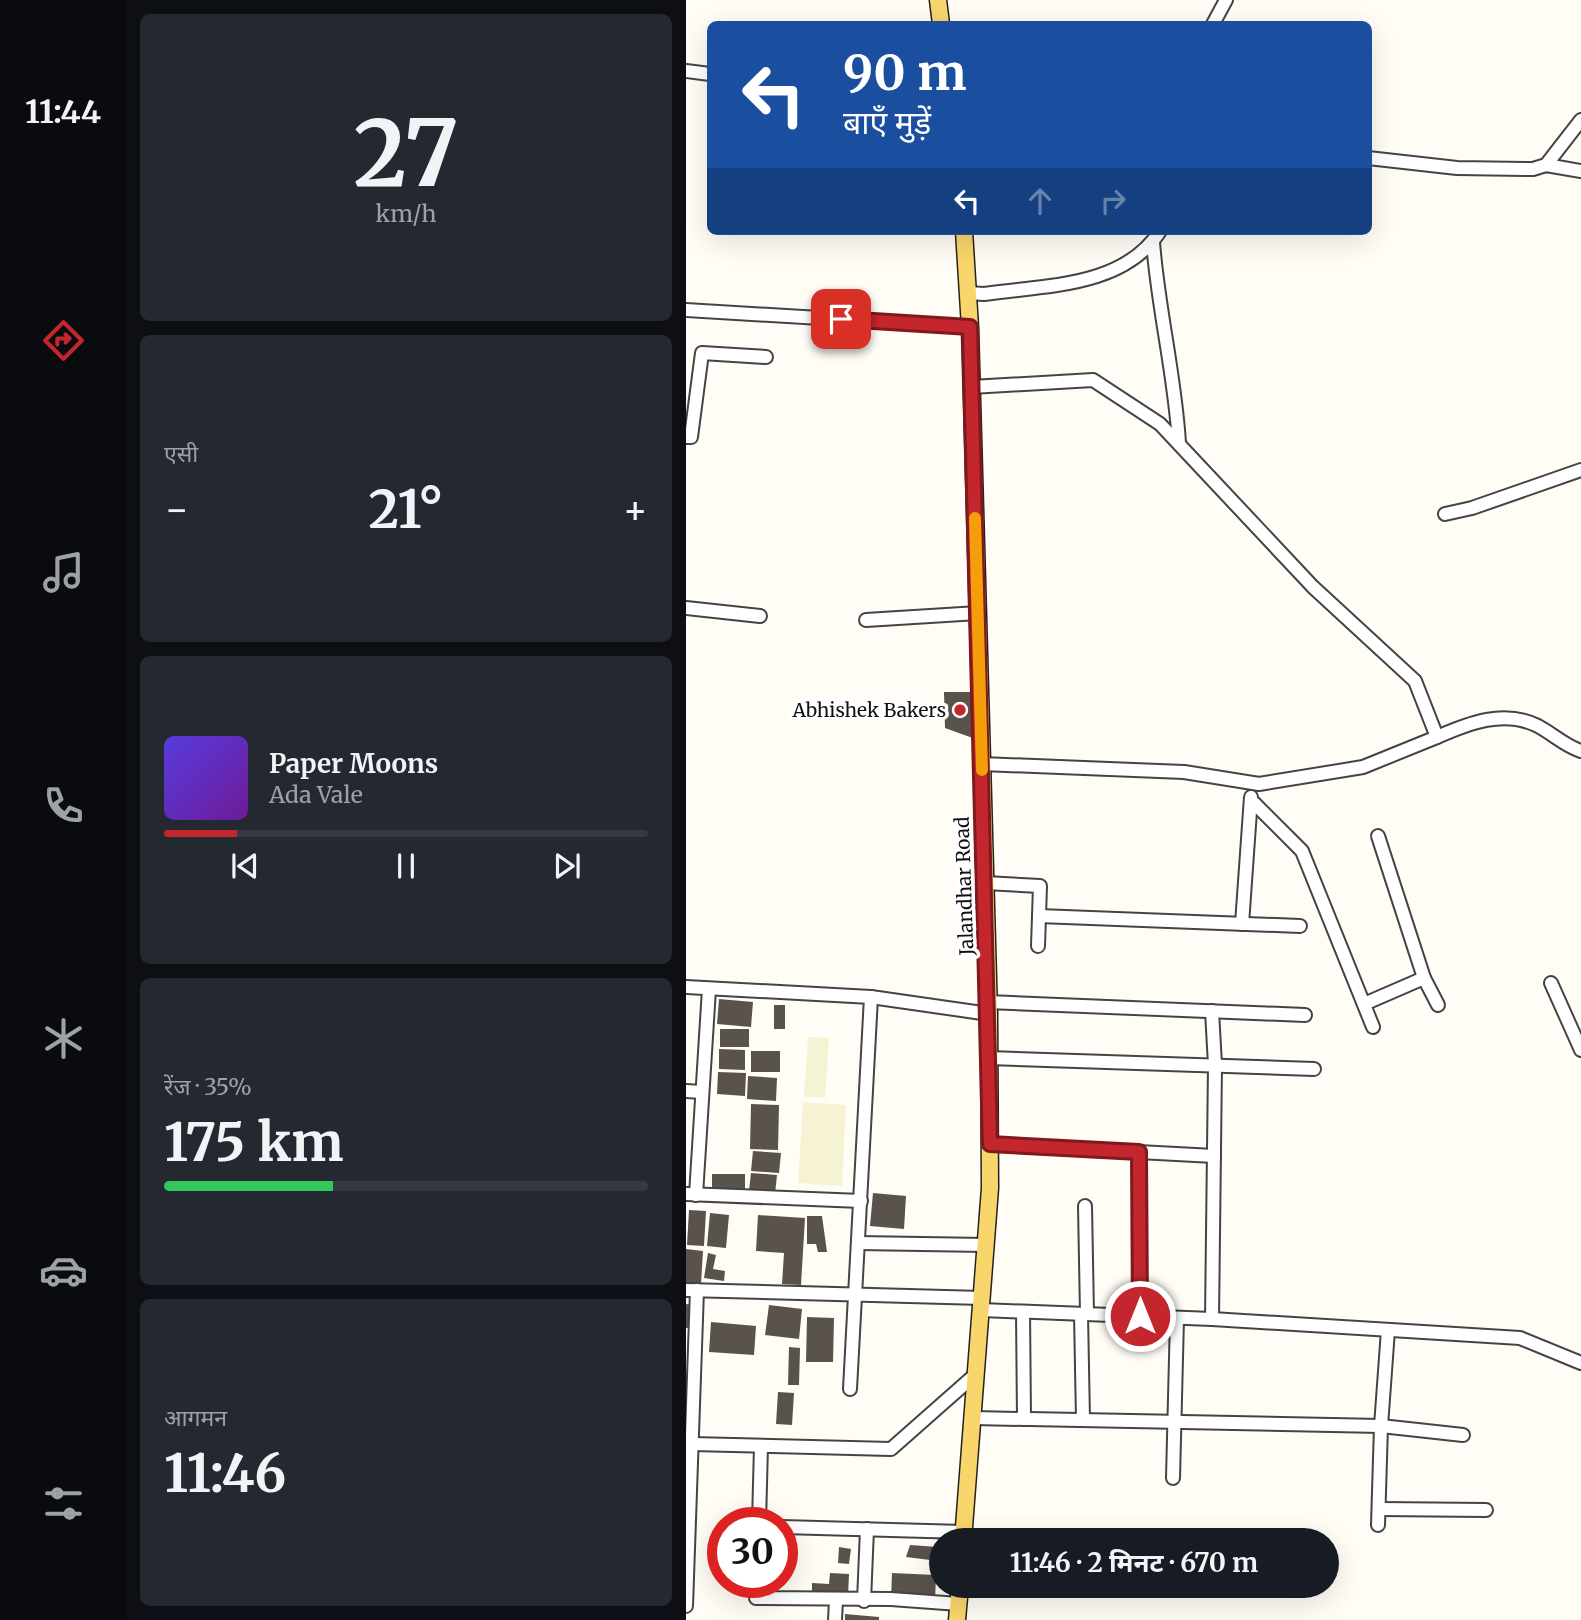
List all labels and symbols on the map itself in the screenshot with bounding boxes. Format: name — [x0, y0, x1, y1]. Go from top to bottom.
pin — [811, 289, 871, 349]
place label: Abhishek Bakers — [791, 698, 946, 722]
marker: Abhishek Bakers — [952, 702, 968, 718]
street label: Jalandhar Road — [950, 816, 978, 957]
position arrow — [1103, 1279, 1177, 1353]
speed limit sign: 30 — [707, 1507, 798, 1598]

